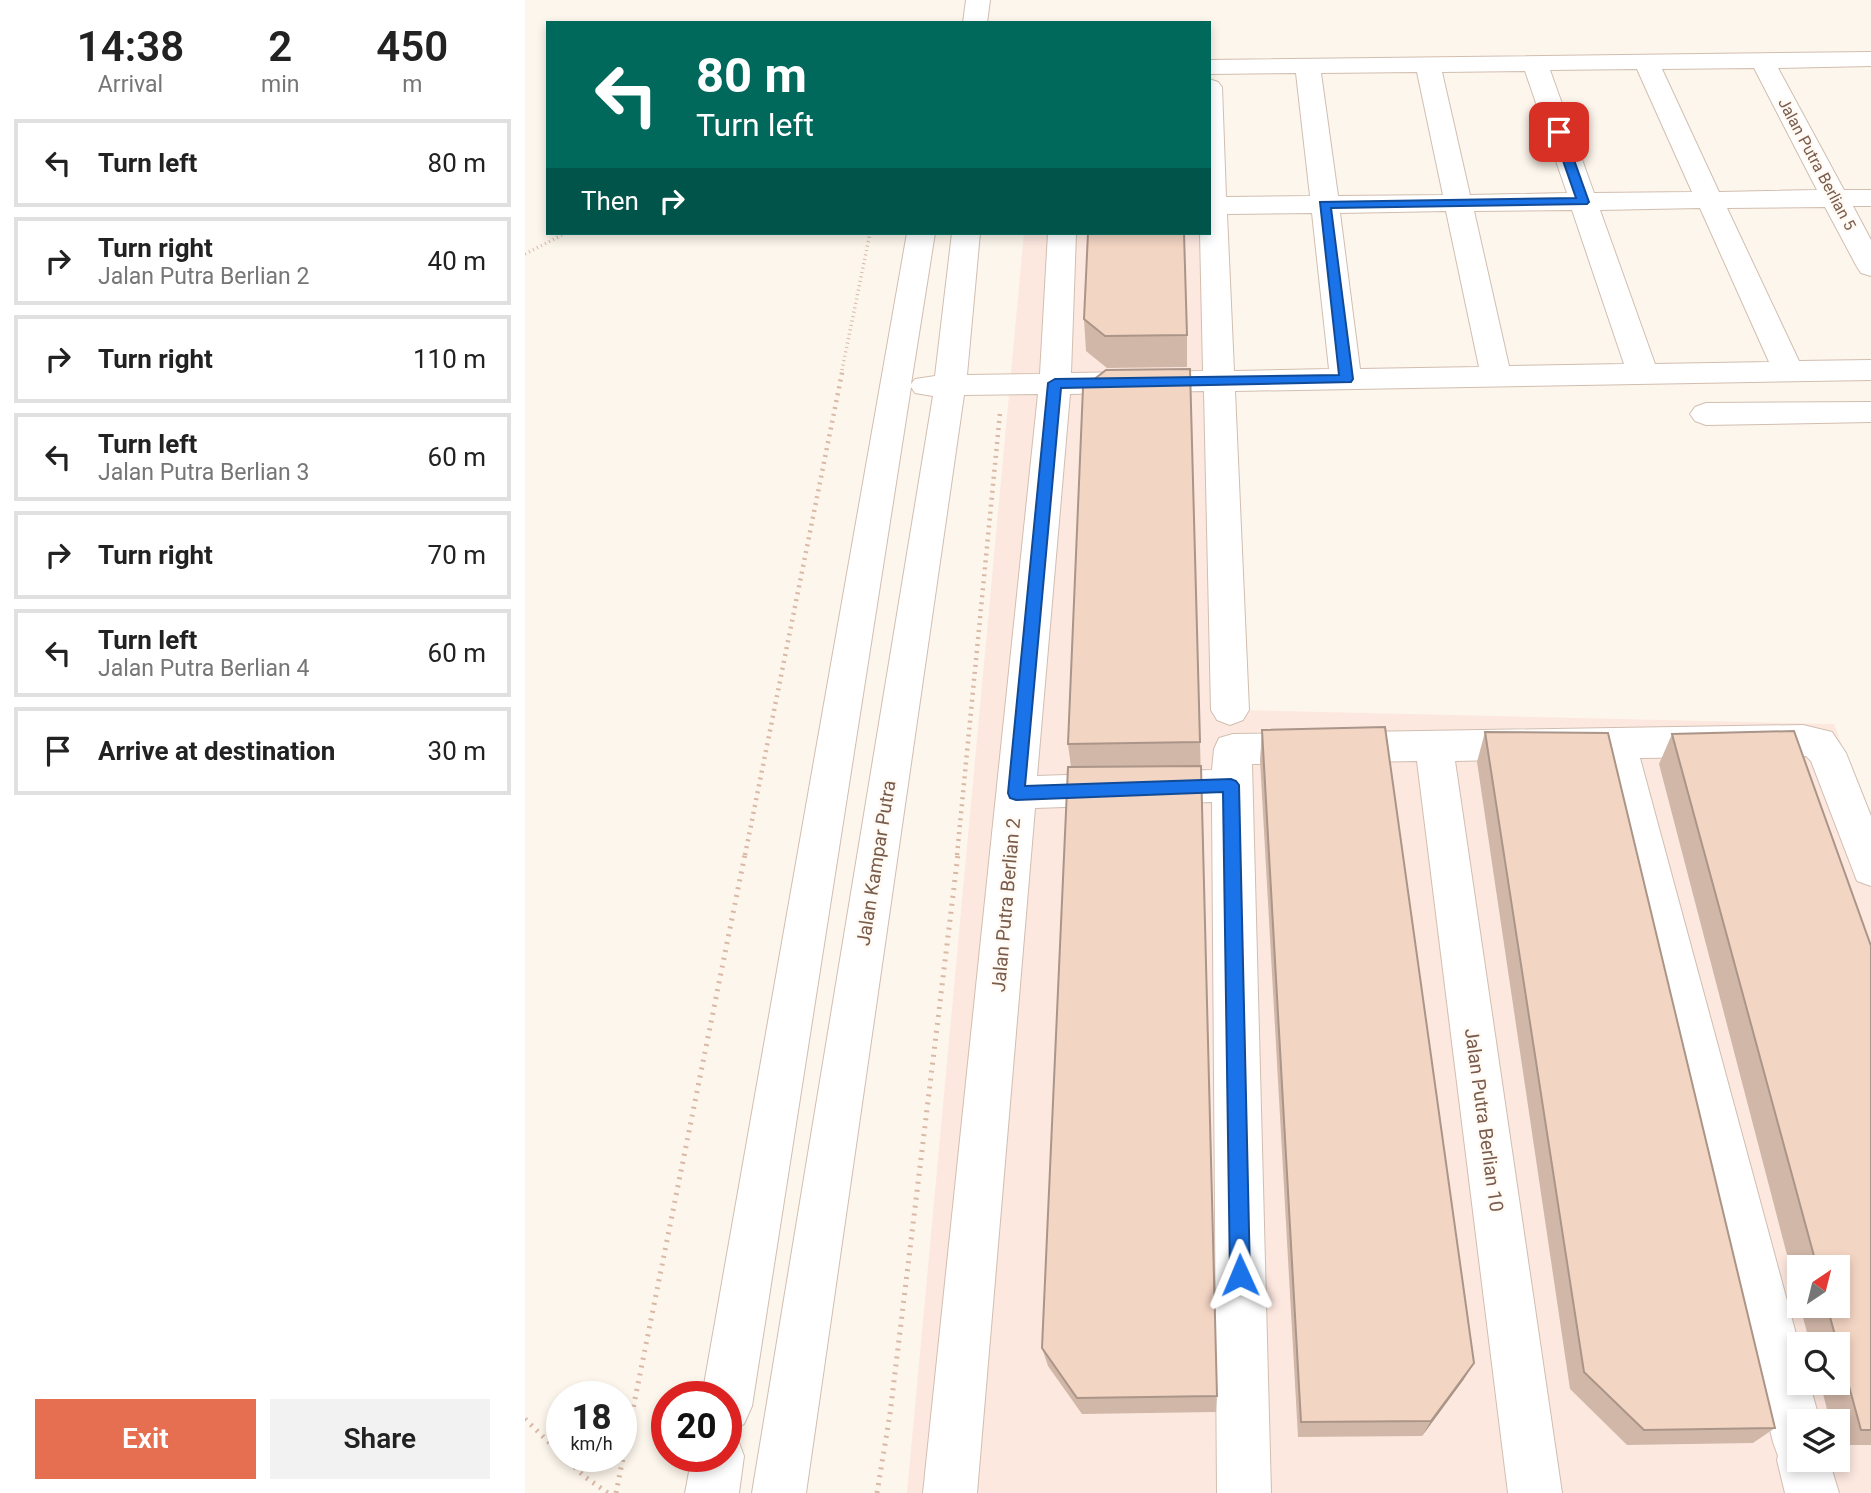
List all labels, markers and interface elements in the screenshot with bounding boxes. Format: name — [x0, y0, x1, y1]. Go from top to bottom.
text: 14:38 — [77, 22, 184, 71]
text: 2 — [268, 22, 292, 71]
text: 450 — [376, 22, 448, 71]
text: 80 m — [696, 47, 807, 104]
icon: left — [581, 49, 672, 140]
text: Arrival — [98, 71, 163, 98]
text: min — [261, 71, 299, 98]
text: m — [402, 71, 422, 98]
street label: Jalan Putra Berlian 5 — [1774, 95, 1860, 233]
pin — [1529, 102, 1589, 162]
text: Turn left — [696, 106, 814, 144]
icon: arrive — [1540, 113, 1578, 151]
icon: left — [39, 144, 77, 182]
text: Turn left — [98, 148, 197, 178]
text: 80 m — [428, 148, 486, 178]
icon: right — [653, 182, 691, 220]
text: Then — [581, 186, 639, 216]
text: Turn right — [98, 233, 213, 263]
icon: right — [39, 242, 77, 280]
text: 40 m — [428, 246, 486, 276]
text: Jalan Putra Berlian 2 — [98, 263, 309, 290]
icon: right — [39, 340, 77, 378]
text: Turn right — [98, 344, 213, 374]
text: 110 m — [413, 344, 486, 374]
text: Turn left — [98, 429, 197, 459]
icon: left — [39, 438, 77, 476]
text: 60 m — [428, 442, 486, 472]
text: Jalan Putra Berlian 3 — [98, 459, 309, 486]
icon: right — [39, 536, 77, 574]
text: Turn right — [98, 540, 213, 570]
text: 70 m — [428, 540, 486, 570]
text: Turn left — [98, 625, 197, 655]
icon: left — [39, 634, 77, 672]
text: 60 m — [428, 638, 486, 668]
text: Jalan Putra Berlian 4 — [98, 655, 309, 682]
icon: arrive — [39, 732, 77, 770]
text: Arrive at destination — [98, 736, 335, 766]
text: 30 m — [428, 736, 486, 766]
street label: Jalan Kampar Putra — [852, 779, 900, 947]
street label: Jalan Putra Berlian 2 — [987, 817, 1025, 993]
street label: Jalan Putra Berlian 10 — [1460, 1027, 1508, 1213]
position arrow — [1203, 1238, 1277, 1312]
north arrow — [1787, 1255, 1850, 1318]
map controls — [1787, 1255, 1850, 1472]
button: search — [1787, 1332, 1850, 1395]
speed limit sign: 20 — [651, 1381, 742, 1472]
text: 18 — [571, 1397, 612, 1438]
button: Exit — [35, 1399, 256, 1479]
button: Share — [270, 1399, 490, 1479]
button: layers — [1787, 1409, 1850, 1472]
text: km/h — [570, 1433, 613, 1454]

